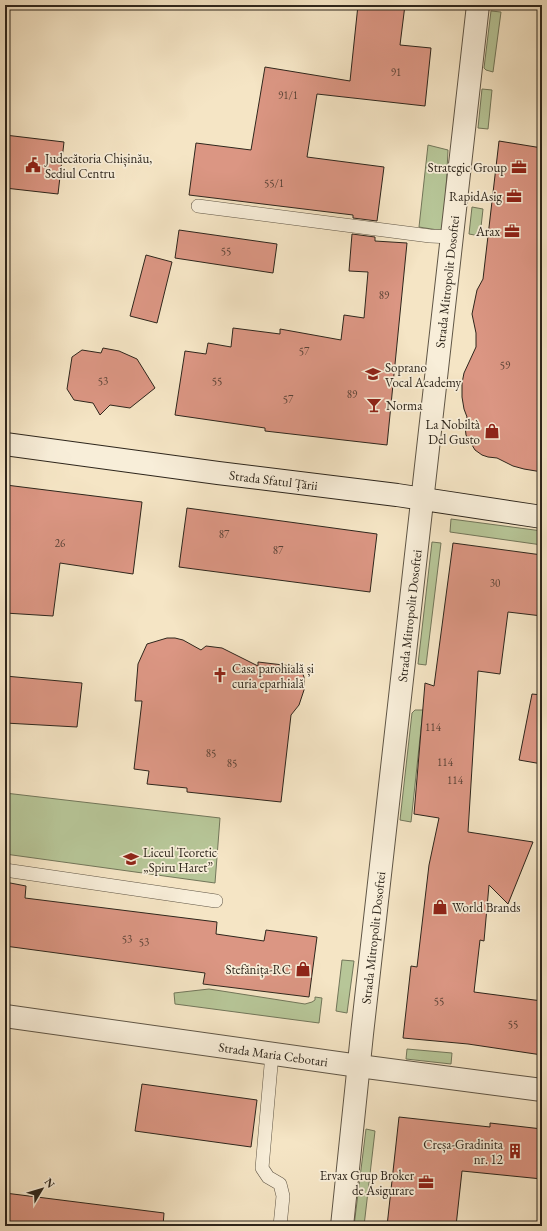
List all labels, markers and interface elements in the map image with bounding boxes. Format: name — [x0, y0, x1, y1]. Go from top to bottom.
house number: 91 — [391, 65, 401, 79]
house number: 91/1 — [278, 88, 298, 102]
place label: Judecătoria Chișinău, Sediul Centru — [44, 150, 152, 182]
public building icon: Judecătoria Chișinău, Sediul Centru — [24, 156, 42, 174]
office icon: Strategic Group — [510, 158, 528, 176]
place label: Strategic Group — [428, 159, 507, 176]
house number: 55/1 — [264, 176, 284, 190]
office icon: RapidAsig — [505, 187, 523, 205]
place label: RapidAsig — [449, 188, 502, 205]
street label: Strada Mitropolit Dosoftei — [431, 215, 463, 349]
office icon: Arax — [503, 222, 521, 240]
place label: Arax — [475, 223, 500, 240]
house number: 55 — [221, 244, 231, 258]
house number: 89 — [379, 288, 390, 302]
house number: 57 — [299, 344, 310, 358]
house number: 59 — [500, 358, 511, 372]
place label: Soprano Vocal Academy — [385, 359, 461, 391]
school or university icon: Soprano Vocal Academy — [364, 365, 382, 383]
house number: 53 — [98, 374, 108, 388]
house number: 55 — [212, 374, 222, 388]
house number: 89 — [347, 387, 358, 401]
house number: 57 — [283, 392, 294, 406]
bar icon: Norma — [365, 396, 383, 414]
place label: Norma — [386, 397, 423, 414]
place label: La Nobiltà Del Gusto — [426, 416, 481, 448]
shop icon: La Nobiltà Del Gusto — [483, 422, 501, 440]
street label: Strada Sfatul Țării — [228, 466, 319, 494]
house number: 87 — [219, 527, 230, 541]
house number: 26 — [55, 536, 66, 550]
house number: 87 — [273, 543, 284, 557]
street label: Strada Mitropolit Dosoftei — [393, 549, 425, 683]
house number: 30 — [490, 576, 500, 590]
place label: Casa parohială și curia eparhială — [232, 660, 314, 692]
church icon: Casa parohială și curia eparhială — [211, 666, 229, 684]
house number: 114 — [425, 720, 442, 734]
house number: 85 — [206, 746, 216, 760]
house number: 114 — [437, 755, 454, 769]
house number: 85 — [227, 756, 237, 770]
house number: 114 — [447, 773, 464, 787]
place label: Liceul Teoretic „Spiru Haret” — [143, 844, 217, 876]
school or university icon: Liceul Teoretic „Spiru Haret” — [122, 850, 140, 868]
street label: Strada Mitropolit Dosoftei — [357, 870, 389, 1005]
shop icon: World Brands — [431, 898, 449, 916]
place label: World Brands — [452, 899, 520, 916]
house number: 53 — [122, 932, 132, 946]
house number: 53 — [139, 935, 149, 949]
shop icon: Stefănița-RC — [294, 960, 312, 978]
place label: Stefănița-RC — [225, 961, 291, 978]
house number: 55 — [434, 994, 444, 1008]
house number: 55 — [508, 1017, 518, 1031]
street label: Strada Maria Cebotari — [218, 1038, 329, 1070]
place label: Creșa-Gradinita nr. 12 — [423, 1136, 504, 1168]
building icon: Creșa-Gradinita nr. 12 — [506, 1142, 524, 1160]
place label: Ervax Grup Broker de Asigurare — [320, 1167, 415, 1199]
north arrow — [22, 1169, 62, 1209]
office icon: Ervax Grup Broker de Asigurare — [417, 1173, 435, 1191]
text: N — [42, 1175, 58, 1191]

